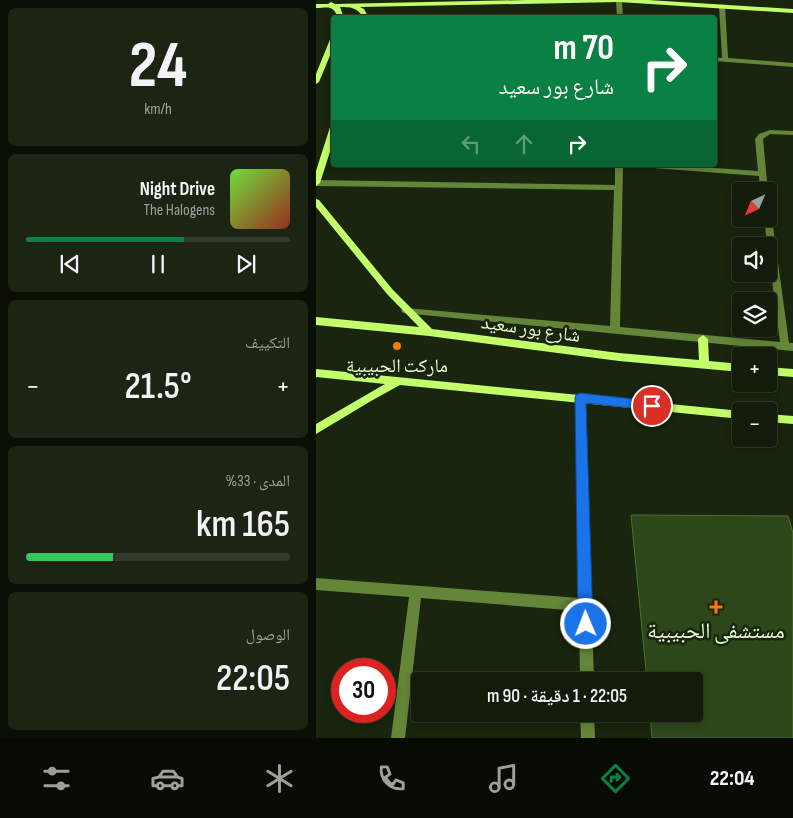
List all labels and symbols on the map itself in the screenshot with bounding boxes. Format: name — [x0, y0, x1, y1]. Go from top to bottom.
north arrow — [732, 182, 777, 228]
street label: شارع بور سعيد — [480, 311, 582, 348]
marker: ماركت الحبيبية — [391, 340, 403, 352]
place label: ماركت الحبيبية — [346, 355, 448, 378]
pin — [631, 385, 673, 427]
position arrow — [559, 597, 611, 649]
marker: مستشفى الحبيبية — [709, 600, 723, 614]
place label: مستشفى الحبيبية — [647, 618, 785, 645]
speed limit sign: 30 — [331, 658, 396, 723]

